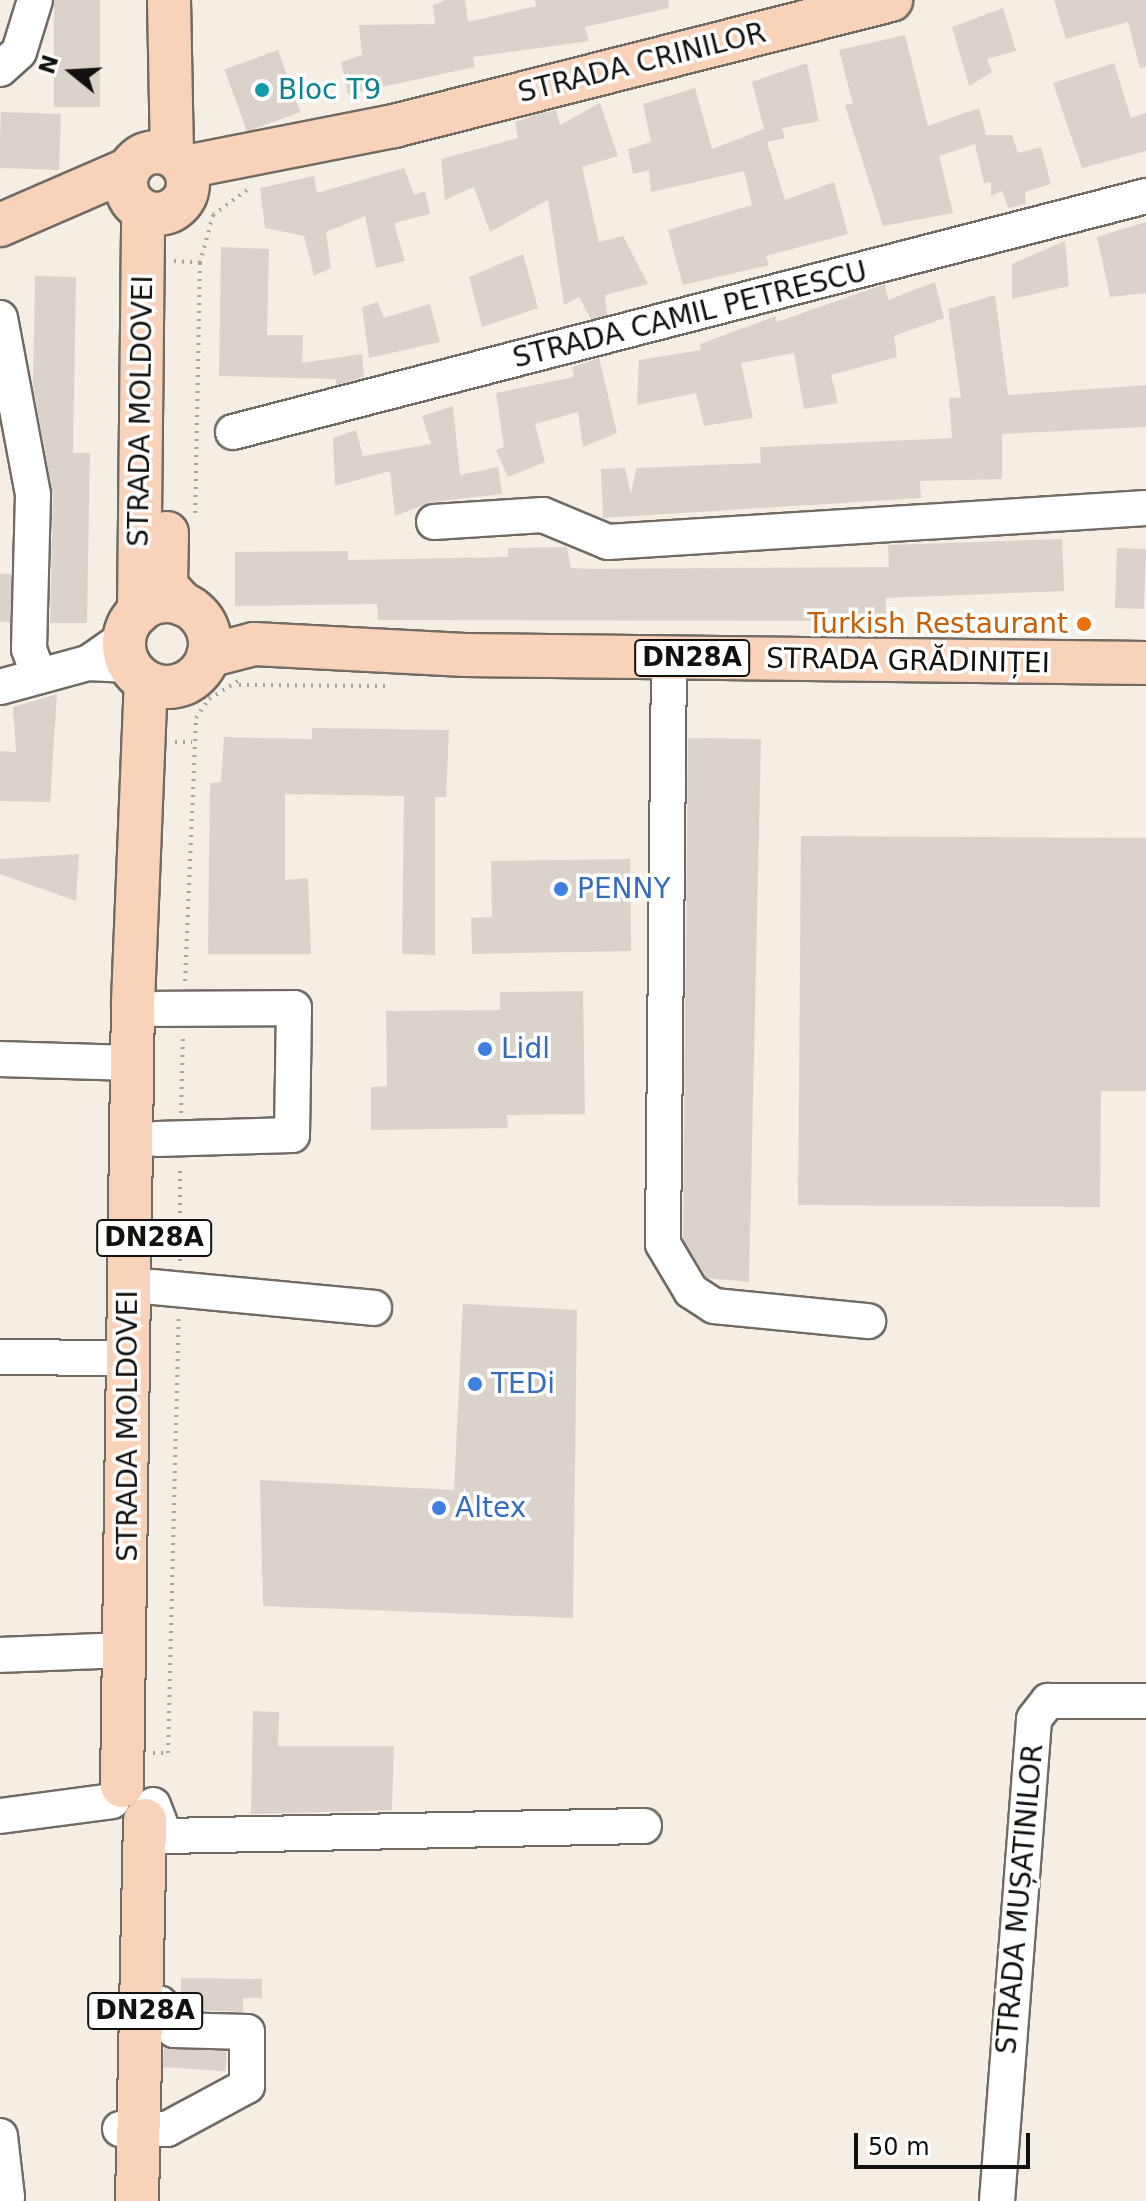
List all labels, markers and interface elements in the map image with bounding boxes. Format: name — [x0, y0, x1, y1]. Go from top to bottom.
street label: STRADA CRINILOR — [515, 16, 769, 110]
north arrow — [32, 32, 112, 112]
text: N — [34, 52, 63, 77]
place label: Bloc T9 — [278, 73, 381, 107]
marker: Bloc T9 — [253, 81, 271, 99]
street label: STRADA CAMIL PETRESCU — [509, 255, 871, 375]
street label: STRADA MOLDOVEI — [122, 275, 160, 547]
place label: Turkish Restaurant — [807, 607, 1068, 641]
marker: Turkish Restaurant — [1075, 615, 1093, 633]
road number: DN28A — [634, 636, 750, 680]
street label: STRADA GRĂDINIȚEI — [766, 642, 1050, 680]
place label: PENNY — [577, 872, 671, 906]
marker: PENNY — [552, 880, 570, 898]
place label: Lidl — [501, 1032, 550, 1066]
marker: Lidl — [476, 1040, 494, 1058]
road number: DN28A — [96, 1216, 212, 1260]
street label: STRADA MOLDOVEI — [111, 1290, 145, 1562]
place label: TEDi — [491, 1367, 555, 1401]
marker: TEDi — [466, 1375, 484, 1393]
place label: Altex — [455, 1491, 526, 1525]
marker: Altex — [430, 1499, 448, 1517]
street label: STRADA MUȘATINILOR — [990, 1742, 1050, 2056]
road number: DN28A — [87, 1989, 203, 2033]
scale bar — [858, 2117, 1034, 2167]
text: 50 m — [868, 2133, 930, 2161]

